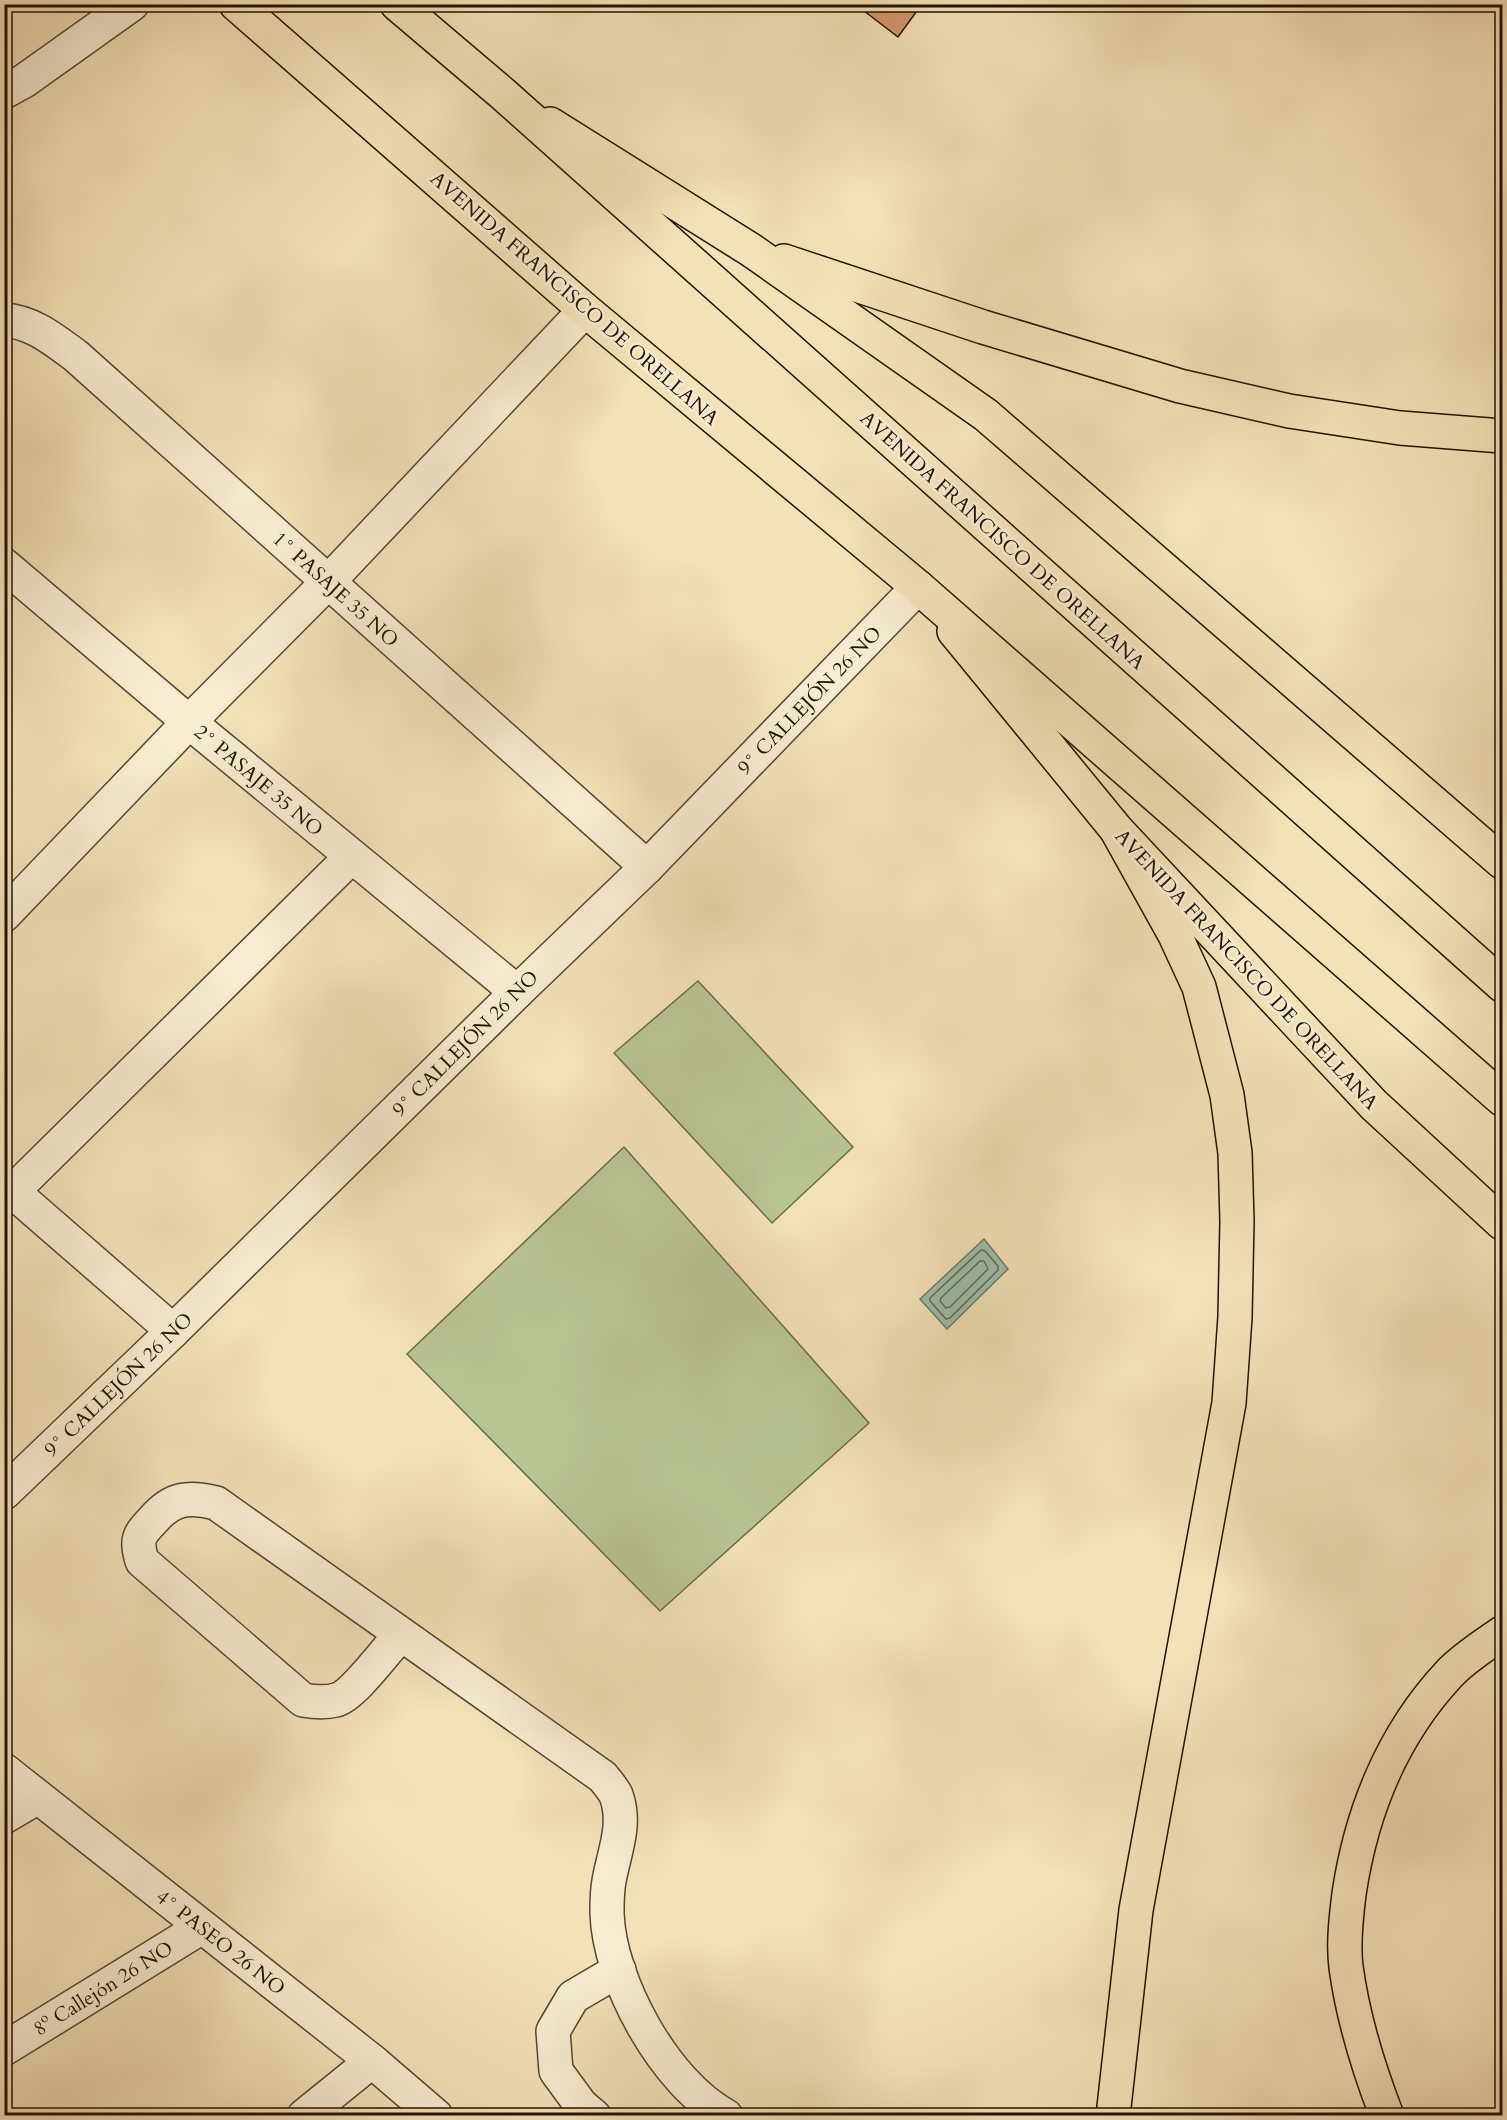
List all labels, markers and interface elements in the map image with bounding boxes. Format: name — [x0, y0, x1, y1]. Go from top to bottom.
street label: AVENIDA FRANCISCO DE ORELLANA — [424, 165, 726, 432]
street label: AVENIDA FRANCISCO DE ORELLANA — [854, 405, 1152, 676]
street label: 1° PASAJE 35 NO — [267, 526, 404, 653]
street label: 9° CALLEJÓN 26 NO — [731, 620, 887, 781]
street label: 2° PASAJE 35 NO — [188, 718, 329, 842]
street label: AVENIDA FRANCISCO DE ORELLANA — [1109, 823, 1385, 1116]
street label: 9° CALLEJÓN 26 NO — [386, 964, 545, 1123]
street label: 9° CALLEJÓN 26 NO — [38, 1306, 199, 1462]
street label: 4° PASEO 26 NO — [150, 1883, 291, 2001]
street label: 8º Callejón 26 NO — [28, 1935, 178, 2042]

